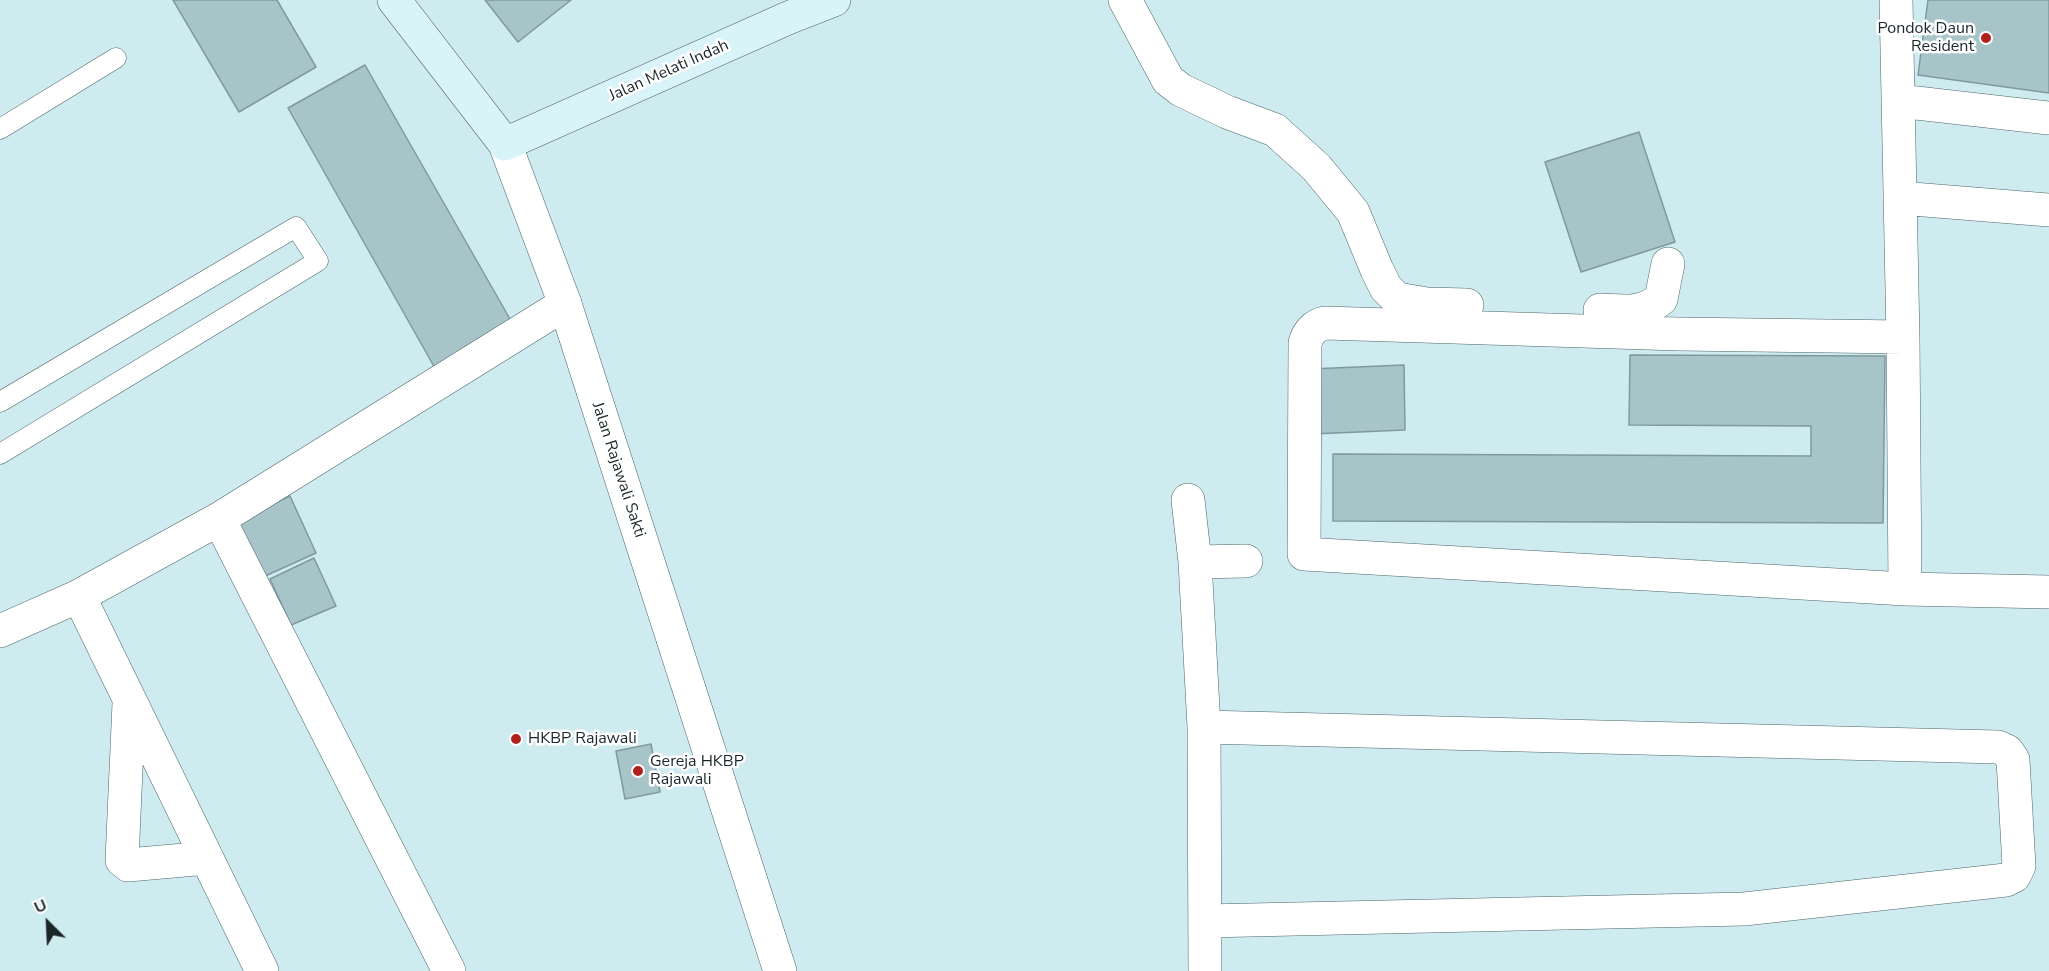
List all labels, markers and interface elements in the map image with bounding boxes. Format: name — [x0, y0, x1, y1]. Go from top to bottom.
place label: Pondok Daun Resident — [1877, 19, 1974, 57]
marker: Pondok Daun Resident — [1979, 31, 1993, 45]
street label: Jalan Melati Indah — [606, 36, 732, 106]
street label: Jalan Rajawali Sakti — [587, 400, 649, 540]
place label: HKBP Rajawali — [528, 729, 637, 749]
marker: HKBP Rajawali — [509, 732, 523, 746]
place label: Gereja HKBP Rajawali — [650, 752, 744, 790]
marker: Gereja HKBP Rajawali — [631, 764, 645, 778]
north arrow — [18, 893, 78, 953]
text: U — [31, 894, 51, 919]

